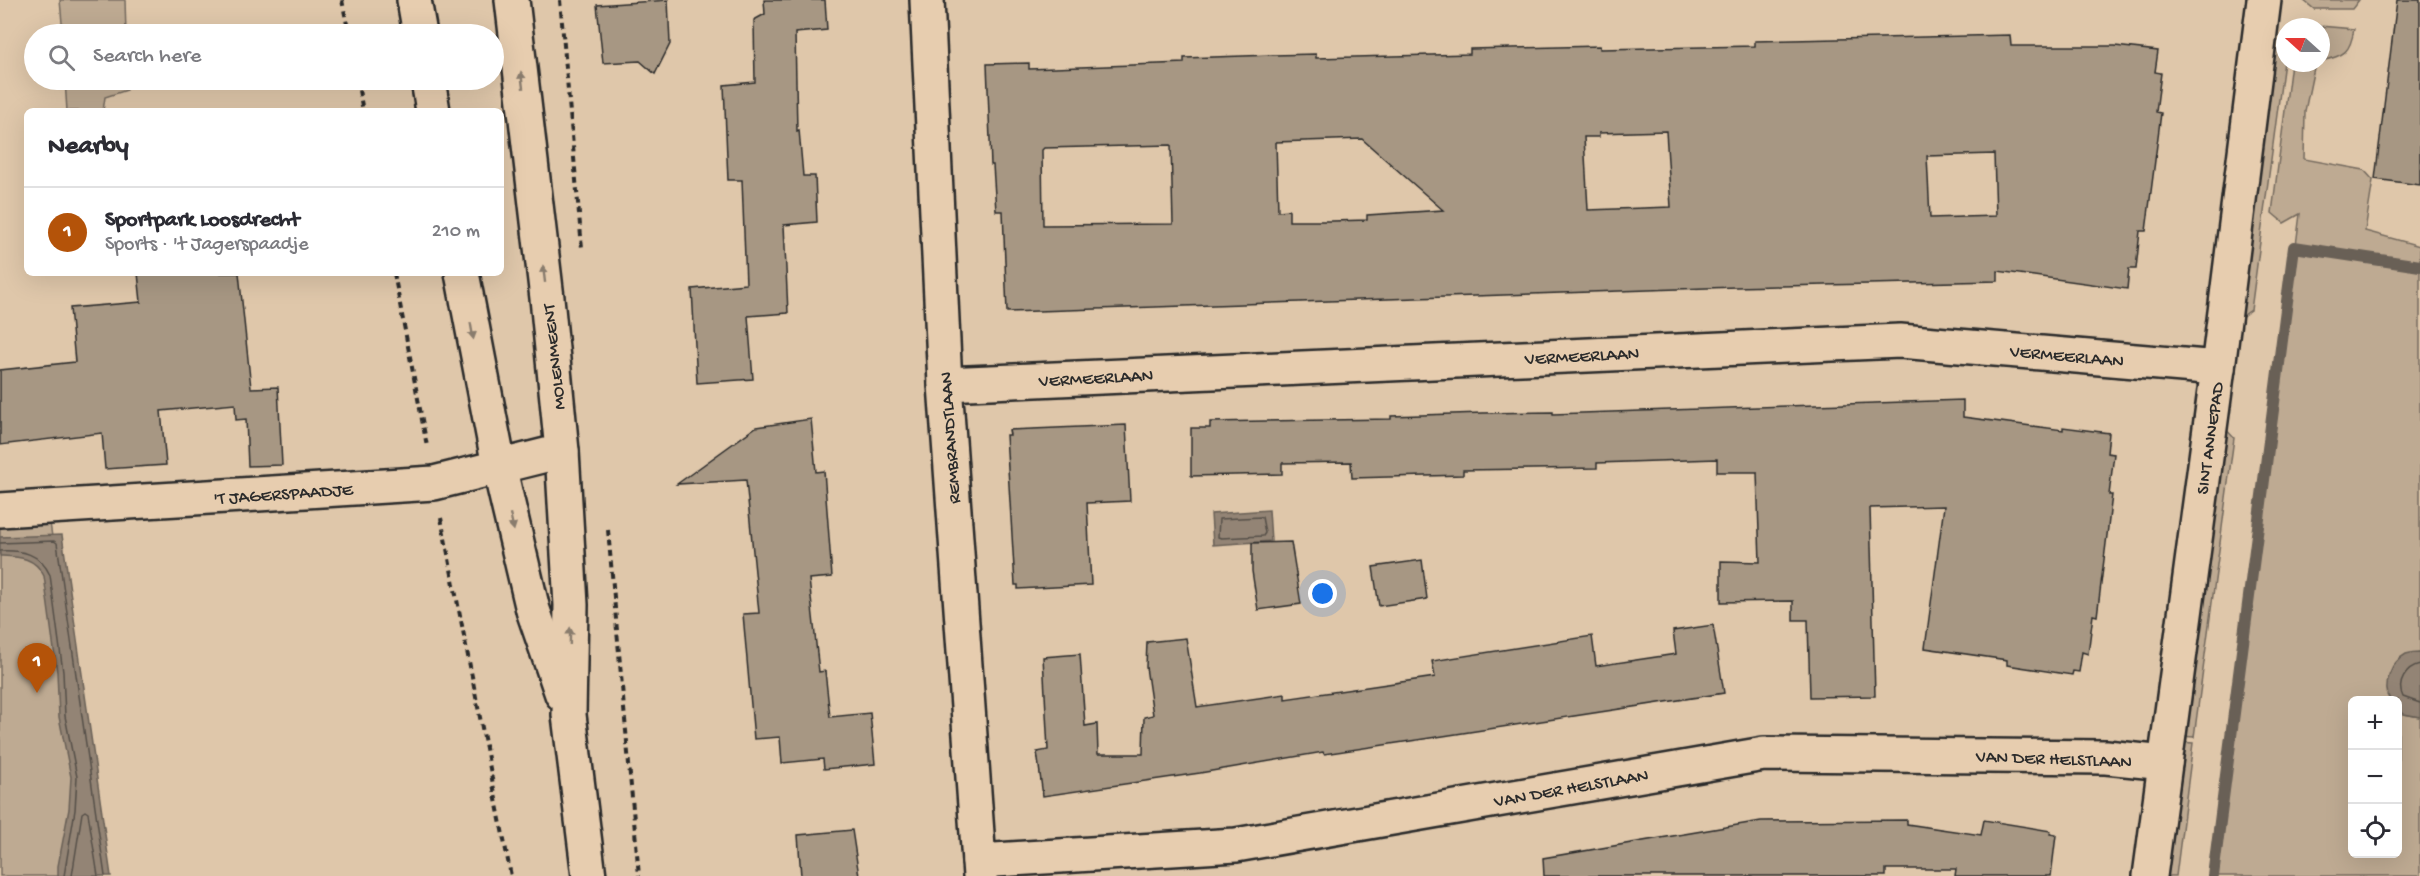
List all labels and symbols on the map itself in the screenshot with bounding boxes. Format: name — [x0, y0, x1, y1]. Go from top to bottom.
north arrow — [2276, 18, 2330, 72]
one-way arrow — [517, 71, 526, 90]
one-way arrow — [539, 265, 549, 284]
street label: MOLENMEENT — [539, 302, 571, 411]
one-way arrow — [468, 321, 477, 340]
street label: VERMEERLAAN — [2008, 342, 2125, 373]
street label: VERMEERLAAN — [1523, 344, 1640, 371]
street label: VERMEERLAAN — [1037, 366, 1154, 393]
street label: REMBRANDTLAAN — [936, 371, 967, 505]
street label: SINT ANNEPAD — [2193, 381, 2230, 496]
street label: 'T JAGERSPAADJE — [213, 480, 354, 511]
one-way arrow — [507, 512, 517, 531]
your location — [1308, 579, 1337, 608]
one-way arrow — [566, 626, 575, 645]
pin: 1 — [18, 644, 57, 693]
street label: VAN DER HELSTLAAN — [1974, 747, 2132, 774]
street label: VAN DER HELSTLAAN — [1492, 766, 1650, 814]

